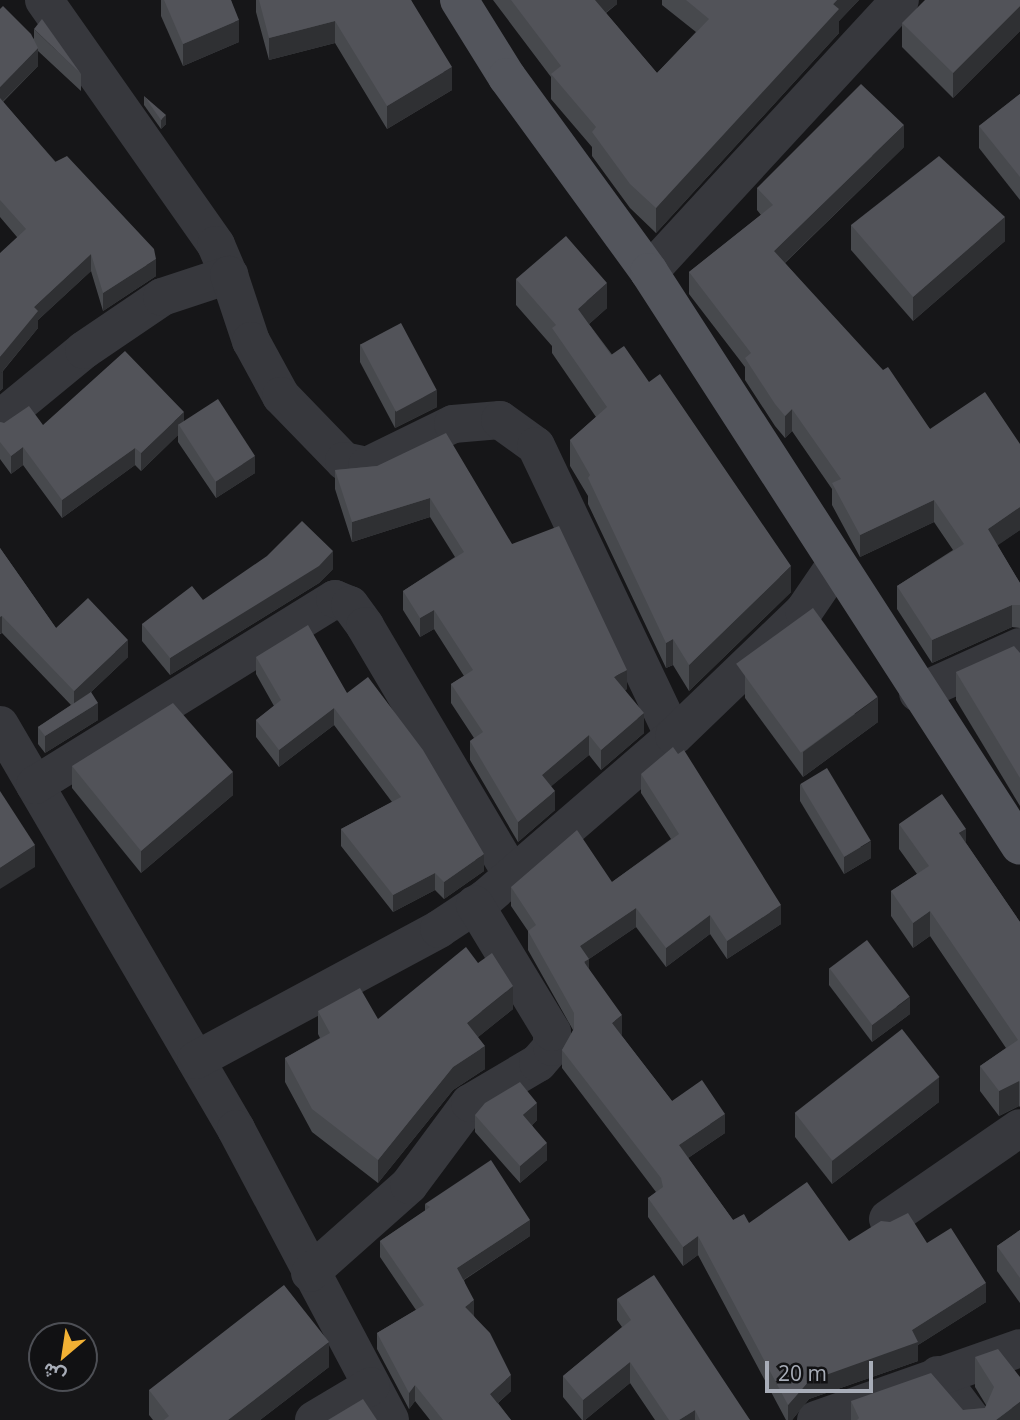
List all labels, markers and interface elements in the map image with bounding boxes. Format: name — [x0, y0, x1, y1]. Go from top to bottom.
north arrow — [28, 1322, 98, 1392]
scale bar — [768, 1346, 876, 1390]
text: ش — [37, 1357, 70, 1391]
text: 20 m — [778, 1359, 827, 1387]

